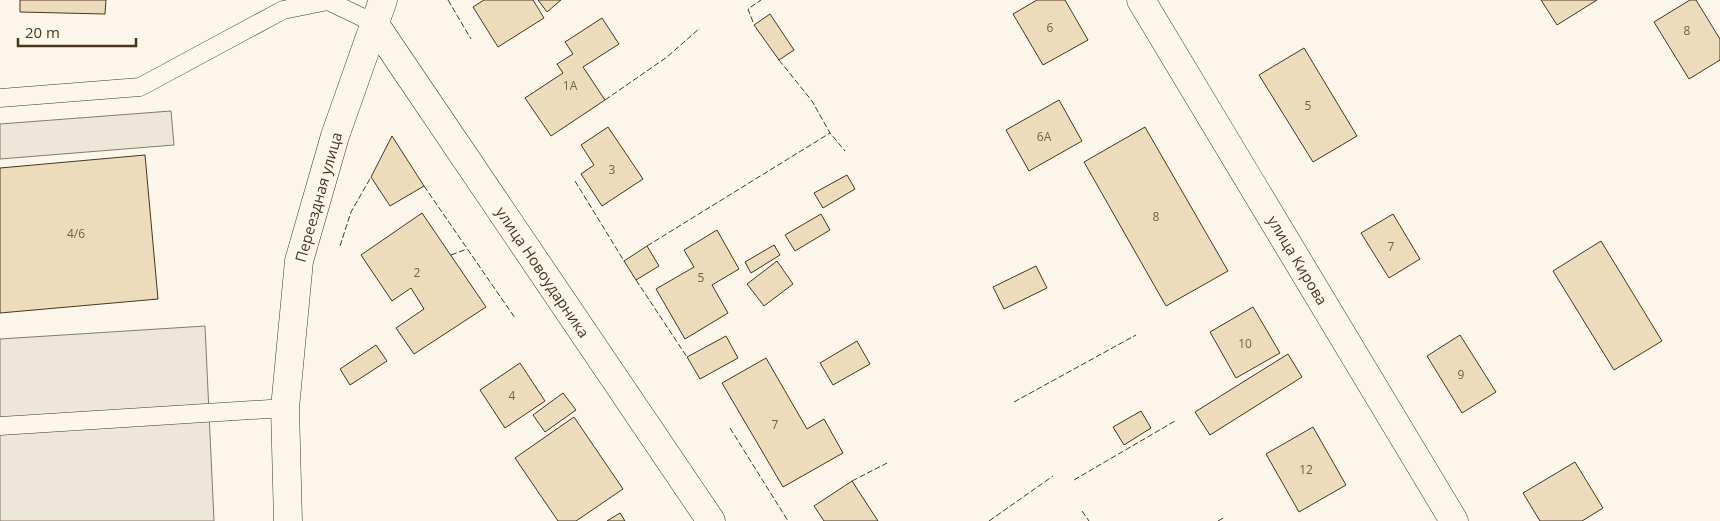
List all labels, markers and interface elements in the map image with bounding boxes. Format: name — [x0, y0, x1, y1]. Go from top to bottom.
scale bar — [18, 15, 135, 47]
house number: 6 — [1047, 19, 1054, 36]
text: 20 m — [25, 22, 60, 42]
house number: 8 — [1684, 22, 1691, 39]
house number: 1А — [563, 77, 578, 94]
house number: 5 — [1305, 97, 1312, 114]
house number: 6А — [1037, 128, 1052, 145]
street label: Переездная улица — [290, 130, 346, 264]
house number: 3 — [609, 161, 616, 178]
street label: улица Новоударника — [492, 203, 594, 341]
house number: 8 — [1153, 208, 1160, 225]
street label: улица Кирова — [1263, 212, 1333, 308]
house number: 4/6 — [67, 225, 85, 242]
house number: 7 — [1388, 238, 1395, 255]
house number: 2 — [414, 264, 421, 281]
house number: 5 — [698, 269, 705, 286]
house number: 10 — [1238, 335, 1252, 352]
house number: 9 — [1458, 366, 1465, 383]
house number: 4 — [509, 387, 516, 404]
house number: 7 — [772, 416, 779, 433]
house number: 12 — [1299, 461, 1313, 478]

